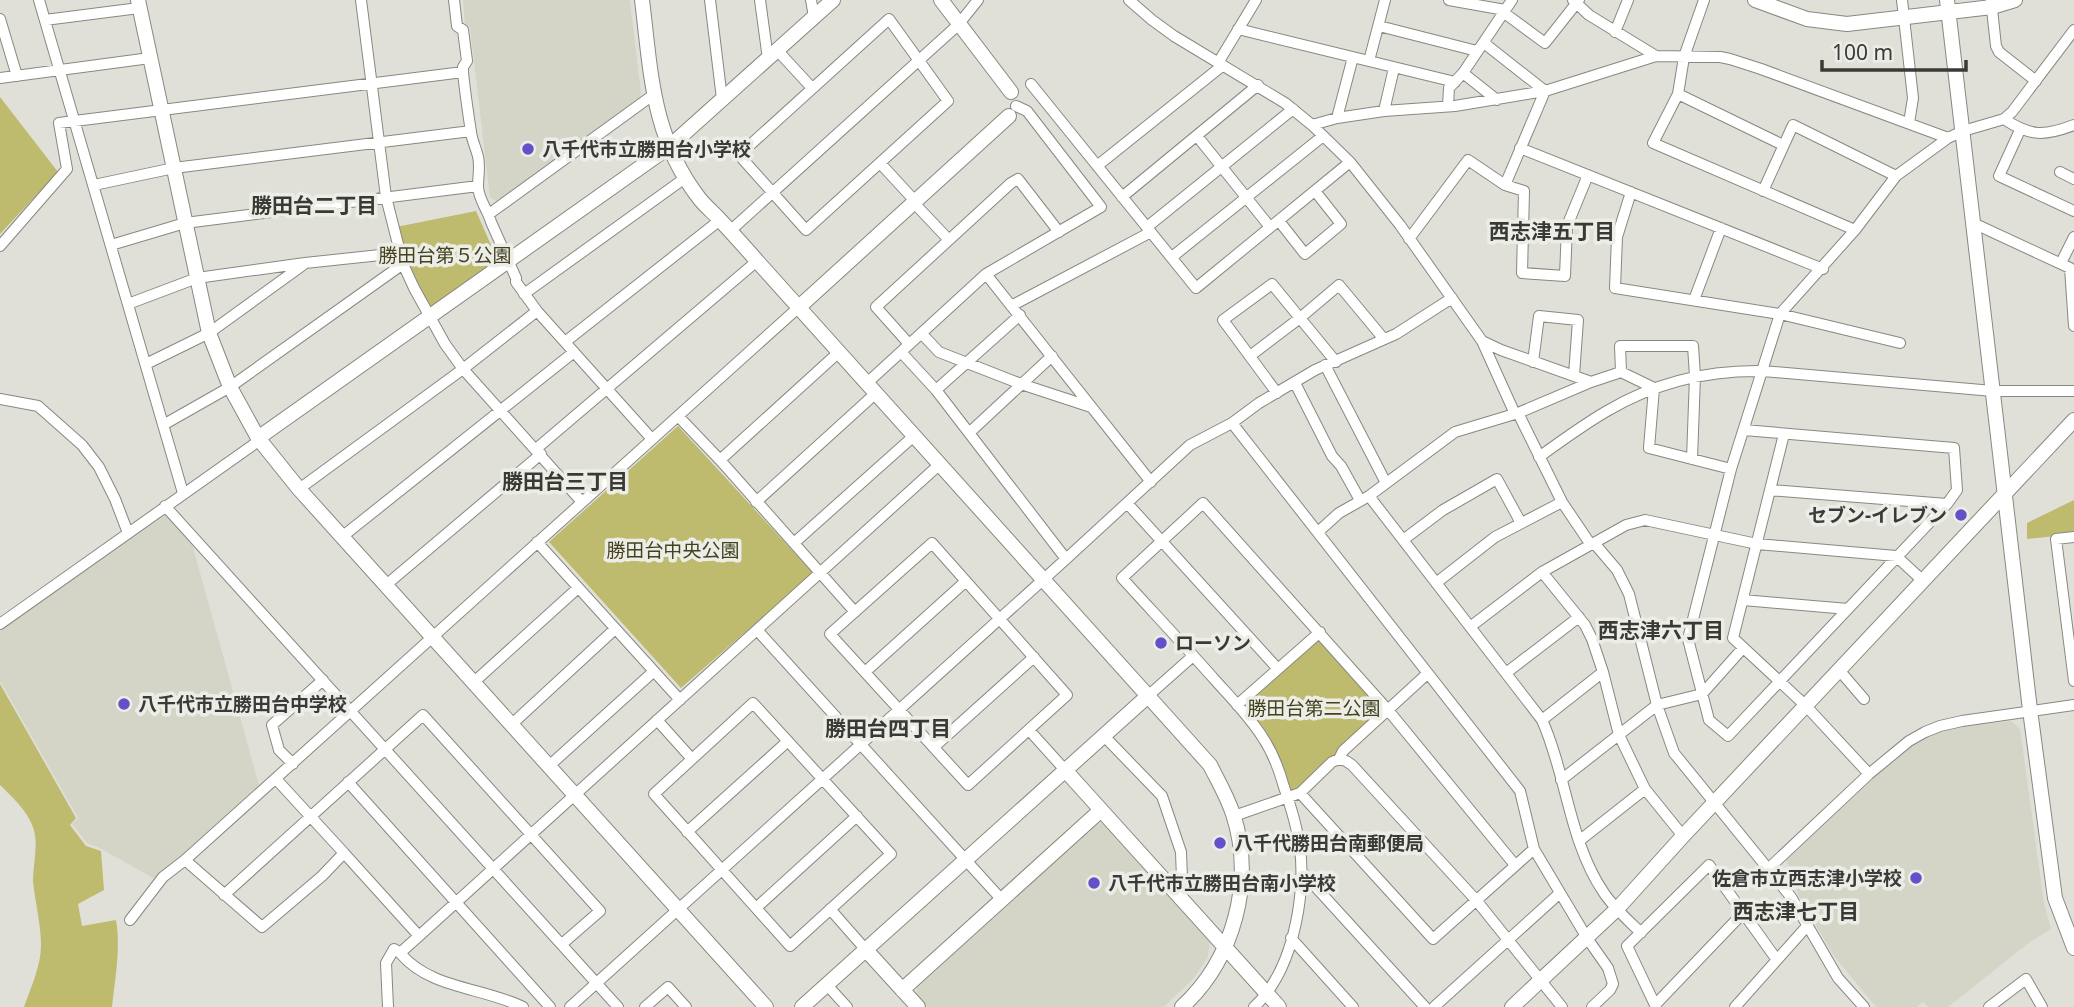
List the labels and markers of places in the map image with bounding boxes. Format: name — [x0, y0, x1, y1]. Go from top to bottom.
place label: 八千代市立勝田台小学校 — [542, 136, 751, 162]
marker: 八千代市立勝田台小学校 — [520, 141, 536, 157]
place label: セブン-イレブン — [1808, 502, 1947, 528]
marker: セブン-イレブン — [1953, 507, 1969, 523]
place label: ローソン — [1175, 630, 1251, 656]
marker: ローソン — [1153, 635, 1169, 651]
place label: 八千代市立勝田台中学校 — [138, 691, 347, 717]
marker: 八千代市立勝田台中学校 — [116, 696, 132, 712]
place label: 八千代勝田台南郵便局 — [1234, 830, 1424, 856]
marker: 八千代勝田台南郵便局 — [1212, 835, 1228, 851]
place label: 佐倉市立西志津小学校 — [1712, 865, 1902, 891]
place label: 八千代市立勝田台南小学校 — [1108, 870, 1336, 896]
marker: 佐倉市立西志津小学校 — [1908, 870, 1924, 886]
marker: 八千代市立勝田台南小学校 — [1086, 875, 1102, 891]

